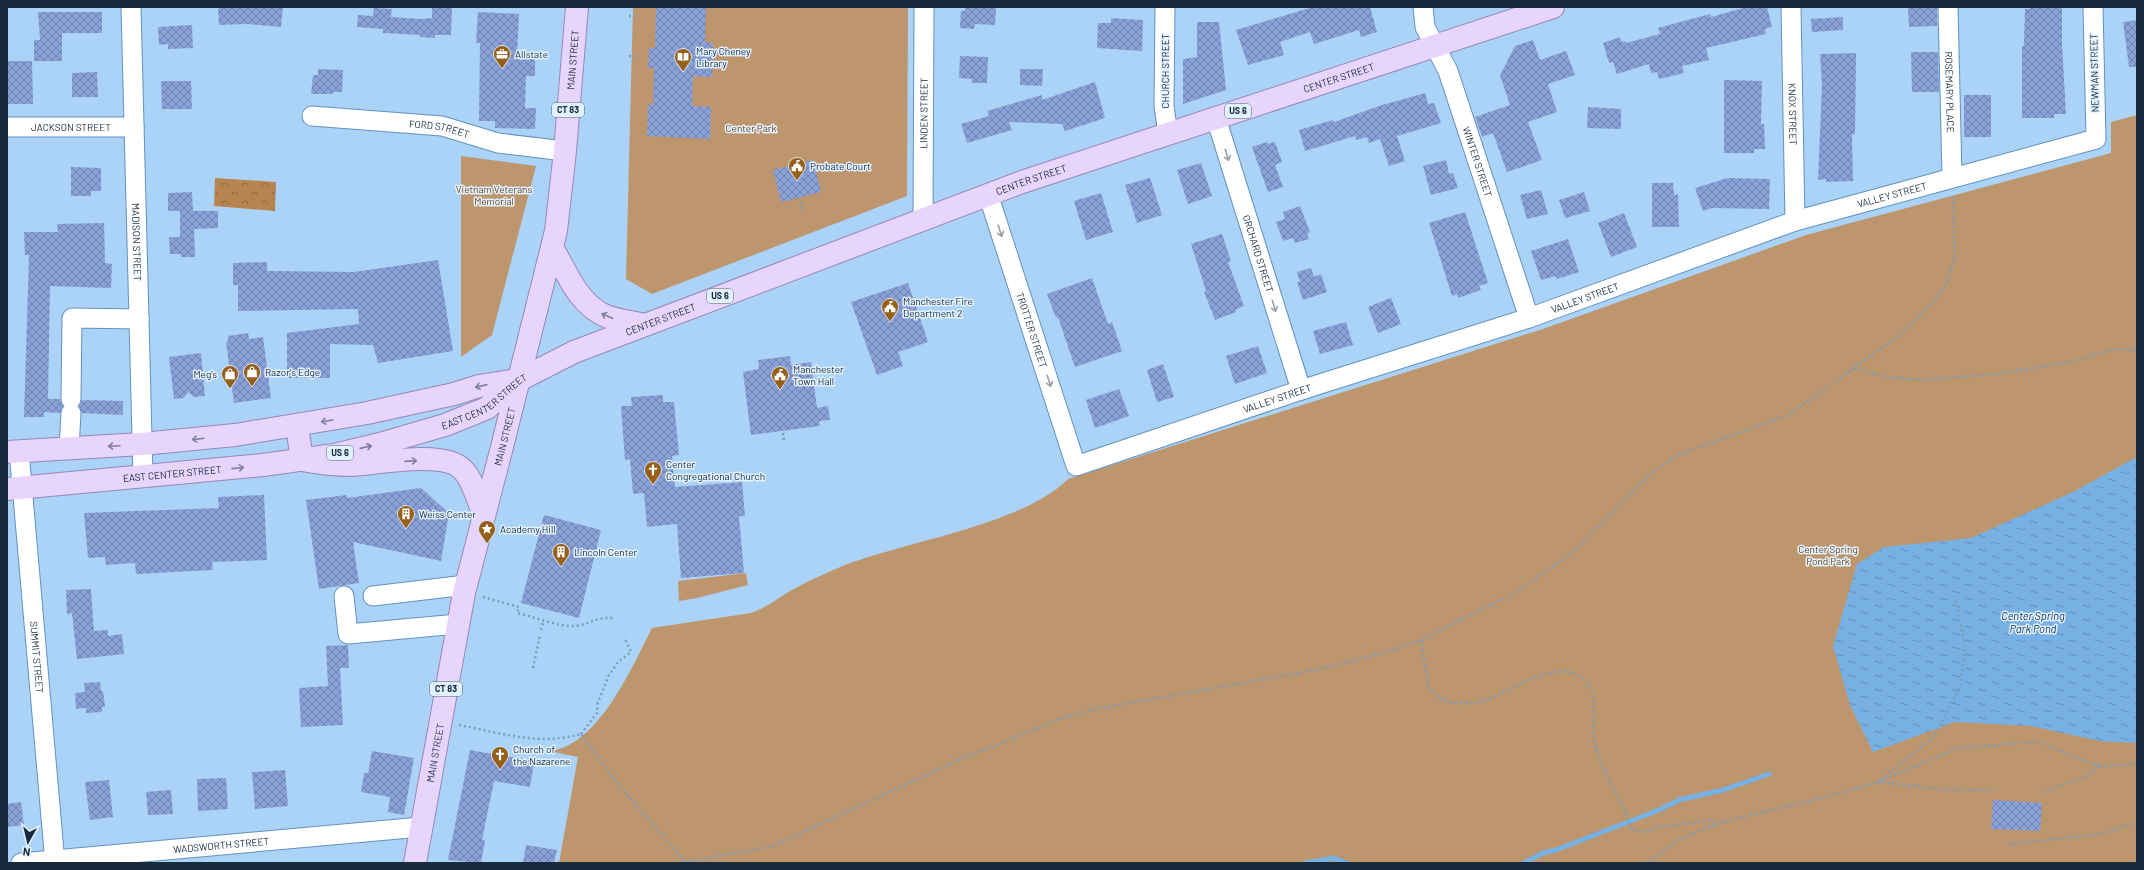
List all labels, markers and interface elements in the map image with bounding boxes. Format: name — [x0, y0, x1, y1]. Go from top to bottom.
street label: MAIN STREET — [564, 29, 581, 90]
street label: CHURCH STREET — [1159, 33, 1171, 109]
street label: NEWMAN STREET — [2087, 33, 2101, 113]
office icon: Allstate — [492, 44, 512, 69]
place label: Mary Cheney Library — [696, 45, 751, 69]
library icon: Mary Cheney Library — [673, 47, 693, 72]
place label: Allstate — [515, 48, 548, 60]
street label: ROSEMARY PLACE — [1943, 51, 1957, 133]
street label: CENTER STREET — [1302, 60, 1376, 95]
street label: LINDEN STREET — [917, 77, 930, 149]
street label: KNOX STREET — [1786, 83, 1800, 146]
road number: CT 83 — [552, 103, 584, 117]
road number: US 6 — [1225, 104, 1251, 118]
street label: FORD STREET — [409, 117, 471, 140]
street label: JACKSON STREET — [31, 121, 111, 133]
park label: Center Park — [726, 122, 776, 134]
street label: WINTER STREET — [1461, 125, 1495, 198]
one-way arrow — [1224, 149, 1231, 162]
public building icon: Probate Court — [787, 156, 807, 181]
place label: Probate Court — [810, 160, 871, 172]
street label: CENTER STREET — [994, 162, 1068, 197]
street label: VALLEY STREET — [1856, 179, 1928, 210]
park label: Vietnam Veterans Memorial — [456, 183, 532, 207]
street label: MADISON STREET — [130, 203, 144, 281]
street label: ORCHARD STREET — [1241, 213, 1276, 294]
one-way arrow — [997, 224, 1004, 237]
street label: VALLEY STREET — [1549, 280, 1621, 315]
road number: US 6 — [707, 289, 733, 303]
street label: TROTTER STREET — [1014, 291, 1050, 370]
place label: Manchester Fire Department 2 — [903, 295, 973, 319]
public building icon: Manchester Fire Department 2 — [880, 297, 900, 322]
one-way arrow — [1271, 299, 1278, 312]
street label: CENTER STREET — [624, 300, 698, 338]
one-way arrow — [601, 311, 613, 319]
shop icon: Razor's Edge — [242, 362, 262, 387]
place label: Manchester Town Hall — [793, 363, 844, 387]
shop icon: Meg's — [220, 364, 240, 389]
public building icon: Manchester Town Hall — [770, 365, 790, 390]
place label: Razor's Edge — [265, 366, 320, 378]
place label: Meg's — [193, 368, 217, 380]
street label: EAST CENTER STREET — [440, 371, 529, 432]
one-way arrow — [1046, 375, 1053, 388]
street label: VALLEY STREET — [1241, 381, 1313, 415]
one-way arrow — [475, 383, 488, 391]
street label: MAIN STREET — [491, 406, 518, 467]
one-way arrow — [321, 417, 334, 425]
one-way arrow — [192, 436, 205, 443]
one-way arrow — [108, 442, 121, 450]
one-way arrow — [359, 443, 372, 451]
road number: US 6 — [327, 446, 353, 460]
one-way arrow — [404, 457, 417, 464]
place label: Center Congregational Church — [666, 458, 765, 482]
church icon: Center Congregational Church — [643, 460, 663, 485]
street label: EAST CENTER STREET — [122, 463, 223, 484]
one-way arrow — [231, 464, 244, 471]
building icon: Weiss Center — [396, 504, 416, 529]
place label: Weiss Center — [419, 508, 476, 520]
place icon: Academy Hill — [477, 519, 497, 544]
place label: Academy Hill — [500, 523, 556, 535]
building icon: Lincoln Center — [551, 542, 571, 567]
park label: Center Spring Pond Park — [1798, 543, 1858, 567]
place label: Lincoln Center — [574, 546, 637, 558]
water label: Center Spring Park Pond — [2001, 609, 2065, 635]
street label: SUMMIT STREET — [28, 621, 46, 694]
road number: CT 83 — [430, 682, 462, 696]
street label: MAIN STREET — [424, 722, 446, 783]
place label: Church of the Nazarene — [513, 743, 570, 767]
church icon: Church of the Nazarene — [490, 745, 510, 770]
north arrow — [8, 822, 48, 862]
street label: WADSWORTH STREET — [173, 835, 270, 855]
text: N — [22, 845, 31, 859]

